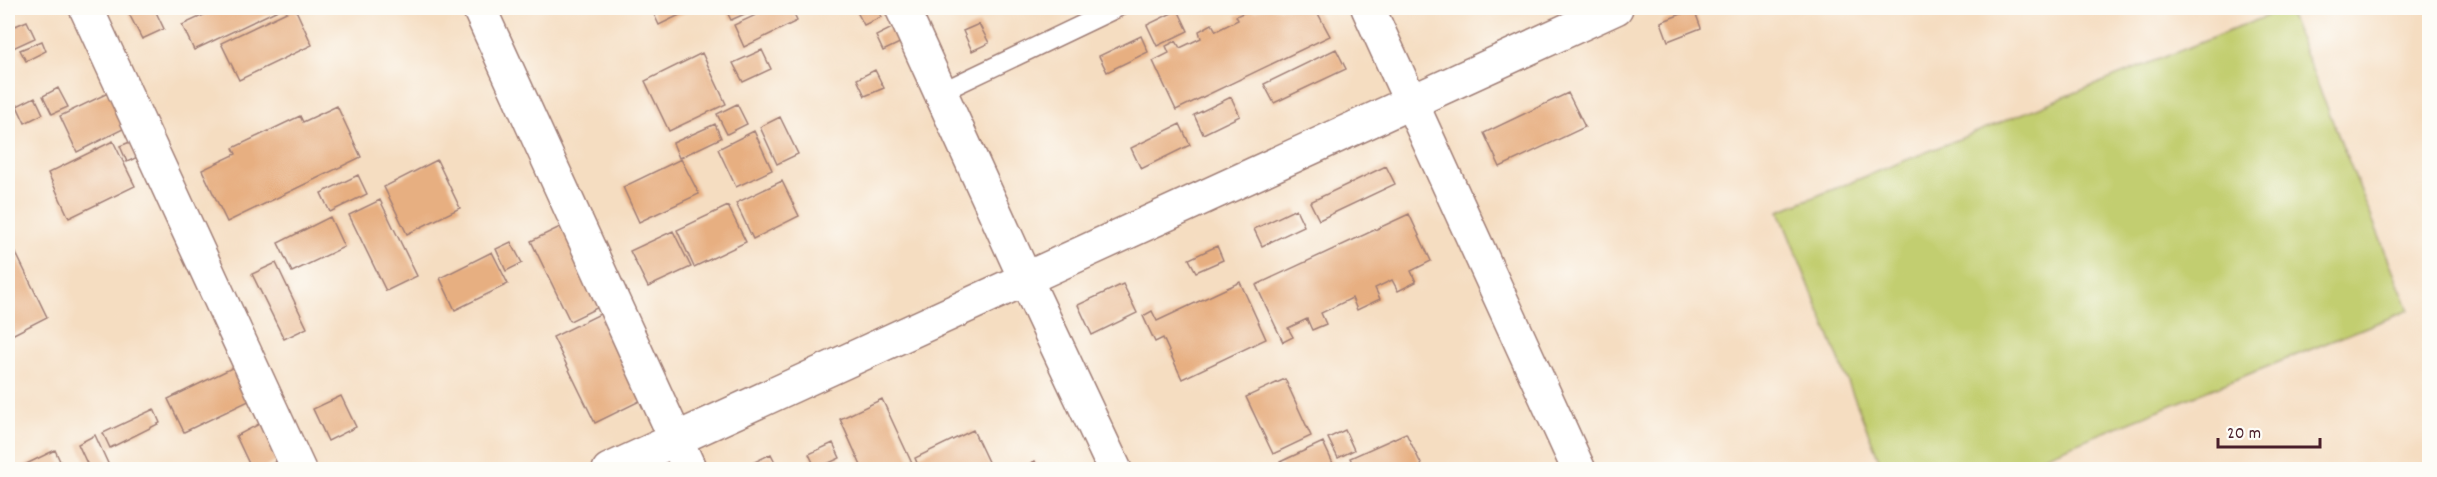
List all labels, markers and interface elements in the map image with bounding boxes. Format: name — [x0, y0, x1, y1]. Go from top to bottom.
scale bar — [2218, 411, 2320, 449]
text: 20 m — [2227, 422, 2261, 447]

